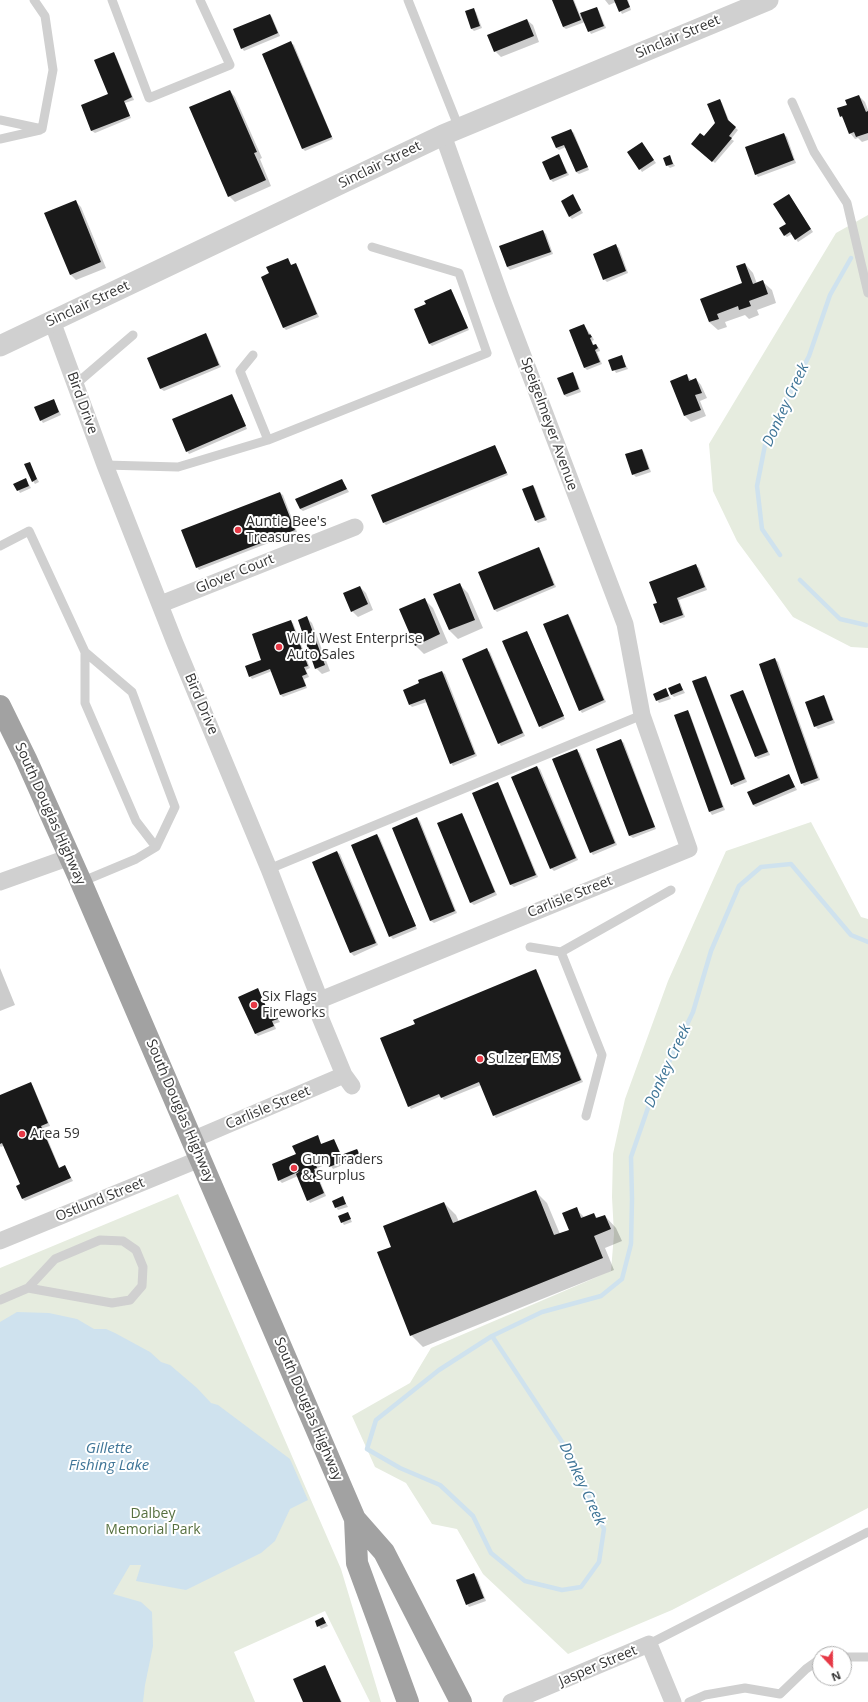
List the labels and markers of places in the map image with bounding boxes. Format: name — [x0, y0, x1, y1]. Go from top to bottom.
place label: Auntie Bee's Treasures — [246, 514, 327, 546]
marker: Auntie Bee's Treasures — [233, 525, 243, 535]
place label: Wild West Enterprise Auto Sales — [287, 631, 423, 664]
marker: Wild West Enterprise Auto Sales — [274, 642, 284, 652]
place label: Six Flags Fireworks — [262, 989, 325, 1022]
marker: Six Flags Fireworks — [249, 1000, 259, 1010]
place label: Sulzer EMS — [488, 1051, 560, 1067]
marker: Sulzer EMS — [475, 1054, 485, 1064]
place label: Area 59 — [30, 1126, 80, 1142]
marker: Area 59 — [17, 1129, 27, 1139]
place label: Gun Traders & Surplus — [302, 1152, 383, 1184]
marker: Gun Traders & Surplus — [289, 1163, 299, 1173]

